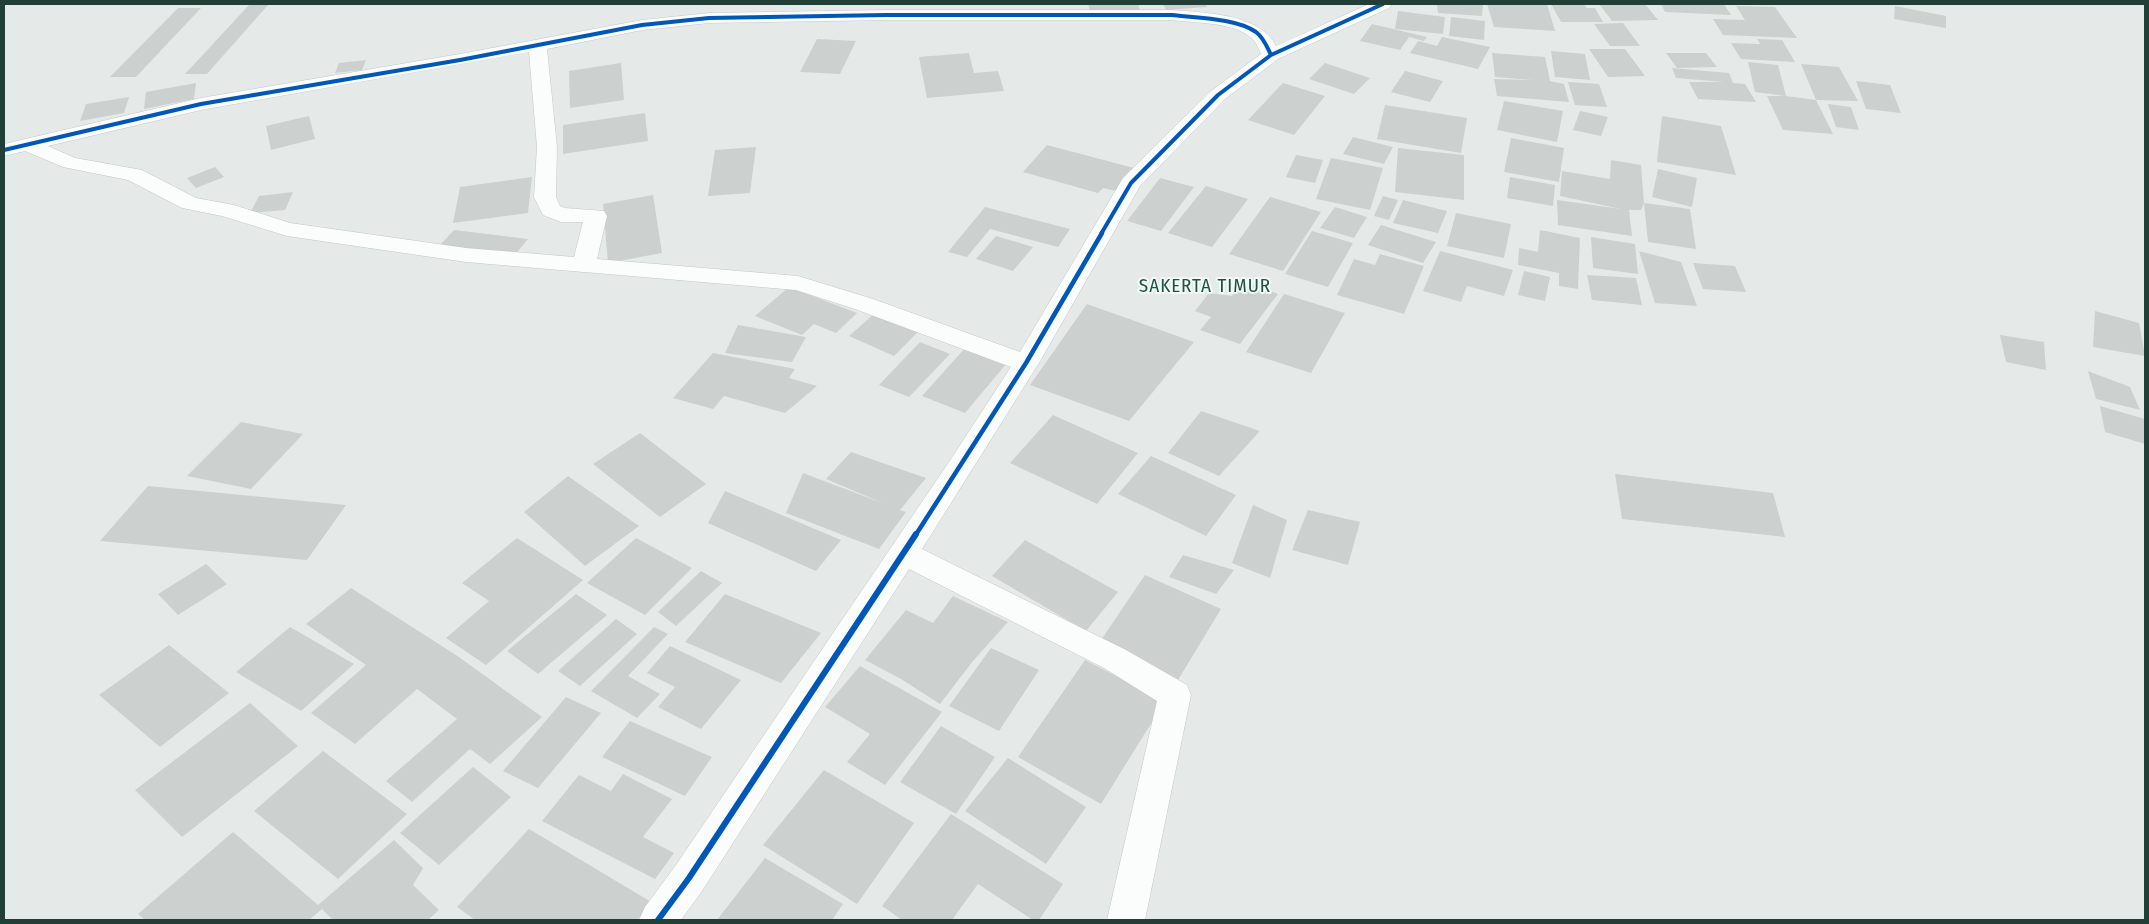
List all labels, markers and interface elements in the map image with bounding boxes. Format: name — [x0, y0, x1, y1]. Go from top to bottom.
district label: SAKERTA TIMUR — [1137, 276, 1273, 298]

